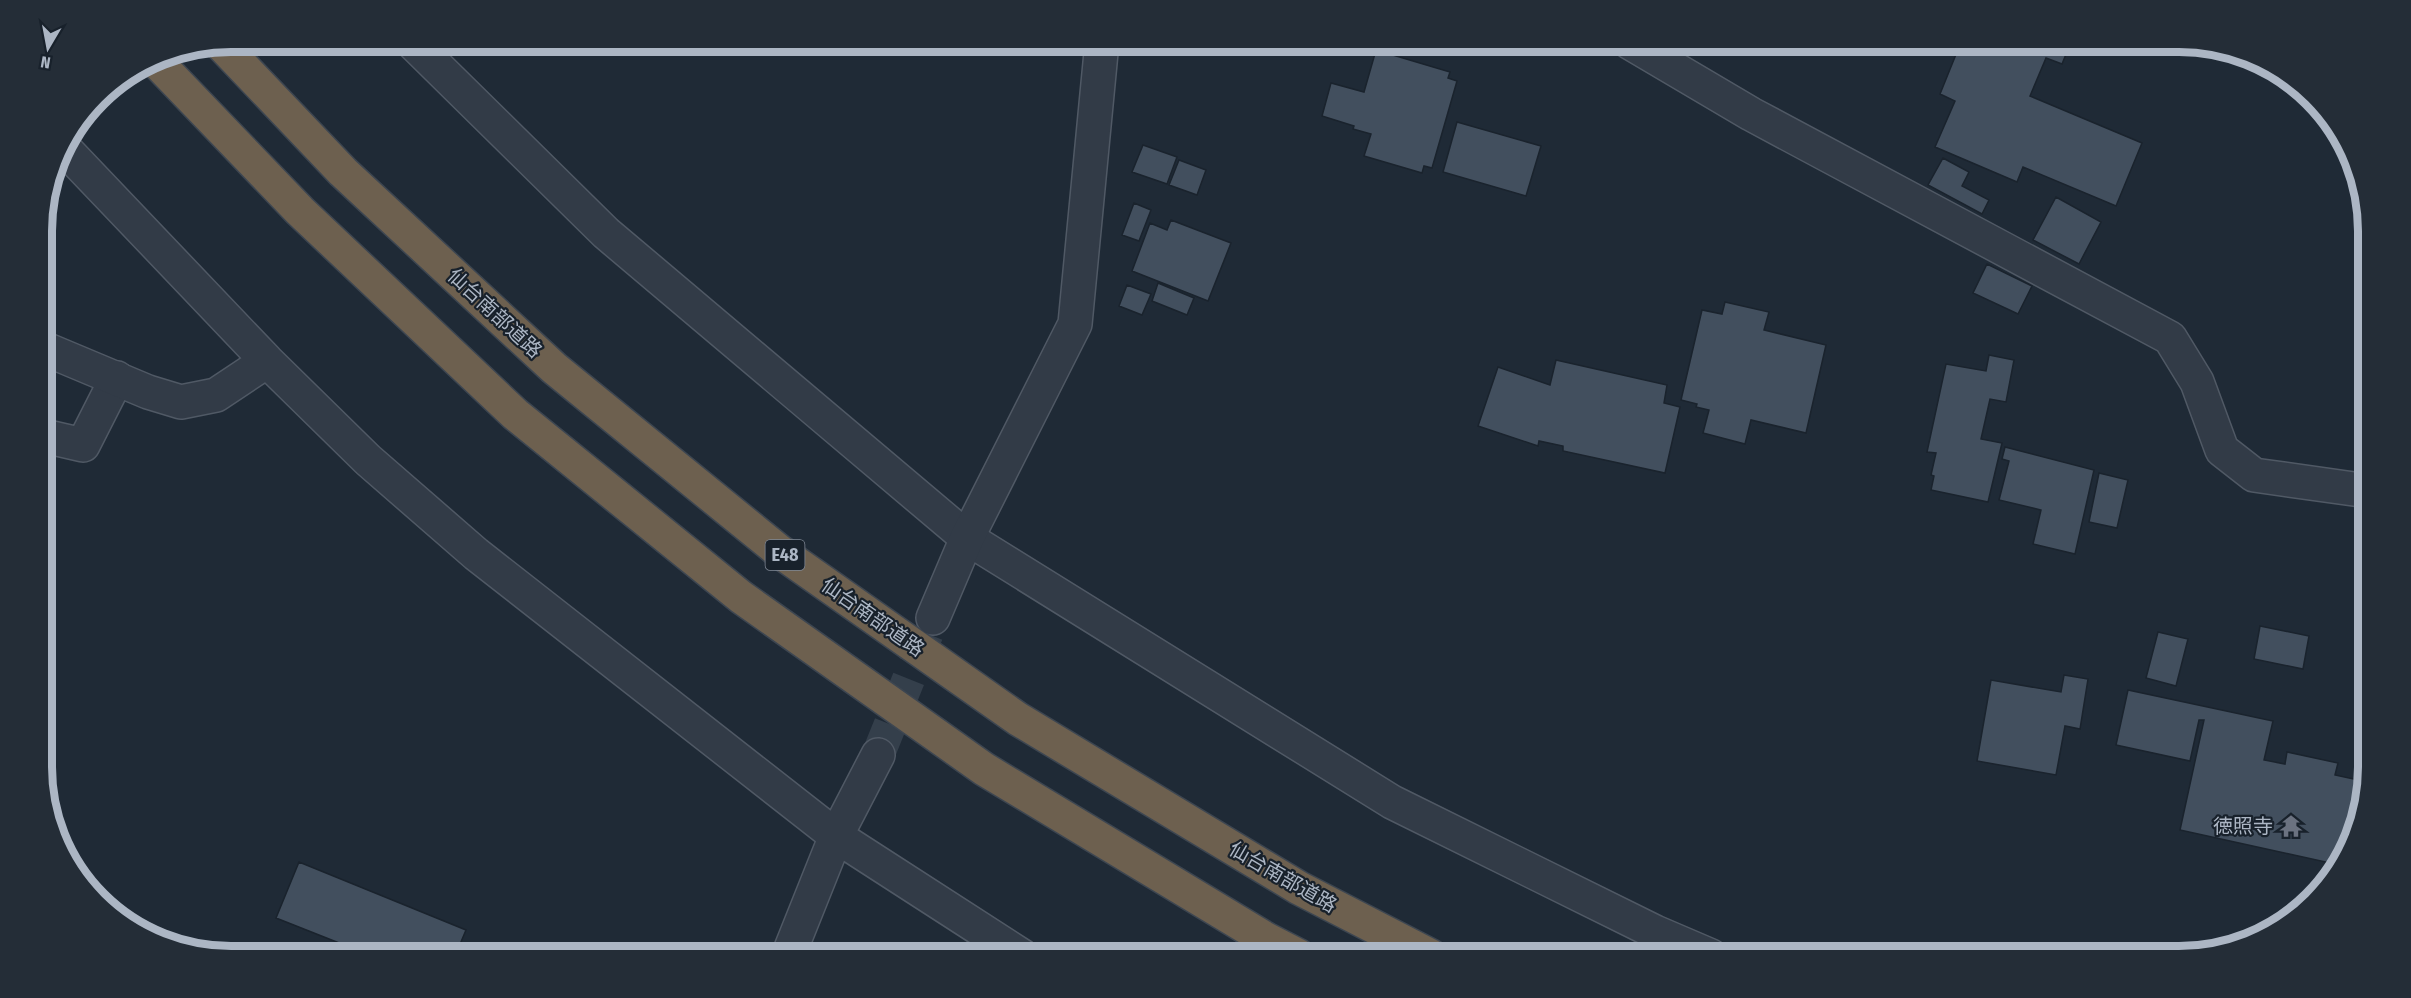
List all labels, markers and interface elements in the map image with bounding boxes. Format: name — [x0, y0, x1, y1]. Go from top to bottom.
north arrow — [18, 18, 78, 78]
text: N — [39, 52, 52, 72]
street label: 仙台南部道路 — [443, 263, 547, 363]
road number: E48 — [766, 540, 804, 570]
street label: 仙台南部道路 — [817, 573, 929, 661]
temple icon: 徳照寺 — [2278, 813, 2304, 839]
place label: 徳照寺 — [2213, 814, 2273, 838]
street label: 仙台南部道路 — [1225, 837, 1341, 917]

